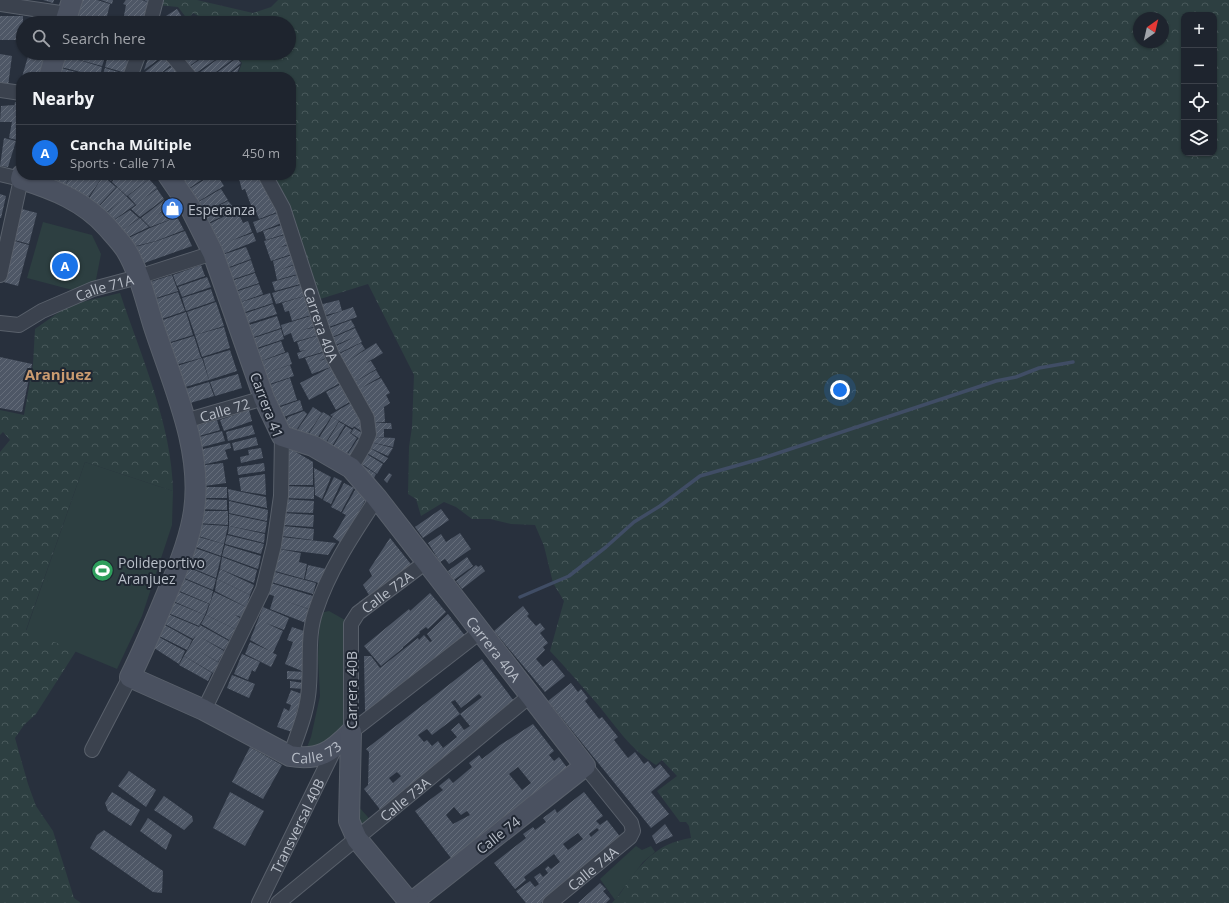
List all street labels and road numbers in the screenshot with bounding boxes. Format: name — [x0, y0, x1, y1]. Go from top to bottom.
street label: Calle 71A — [72, 269, 136, 305]
street label: Carrera 40A — [300, 284, 343, 365]
street label: Carrera 41 — [246, 369, 288, 441]
street label: Calle 72 — [197, 393, 252, 426]
street label: Calle 72A — [357, 566, 417, 617]
street label: Carrera 40A — [463, 612, 525, 685]
street label: Carrera 40B — [342, 651, 361, 729]
street label: Calle 73 — [290, 736, 345, 767]
street label: Calle 73A — [375, 772, 434, 825]
street label: Transversal 40B — [265, 775, 328, 877]
street label: Calle 74 — [472, 812, 524, 858]
street label: Calle 74A — [563, 841, 622, 894]

